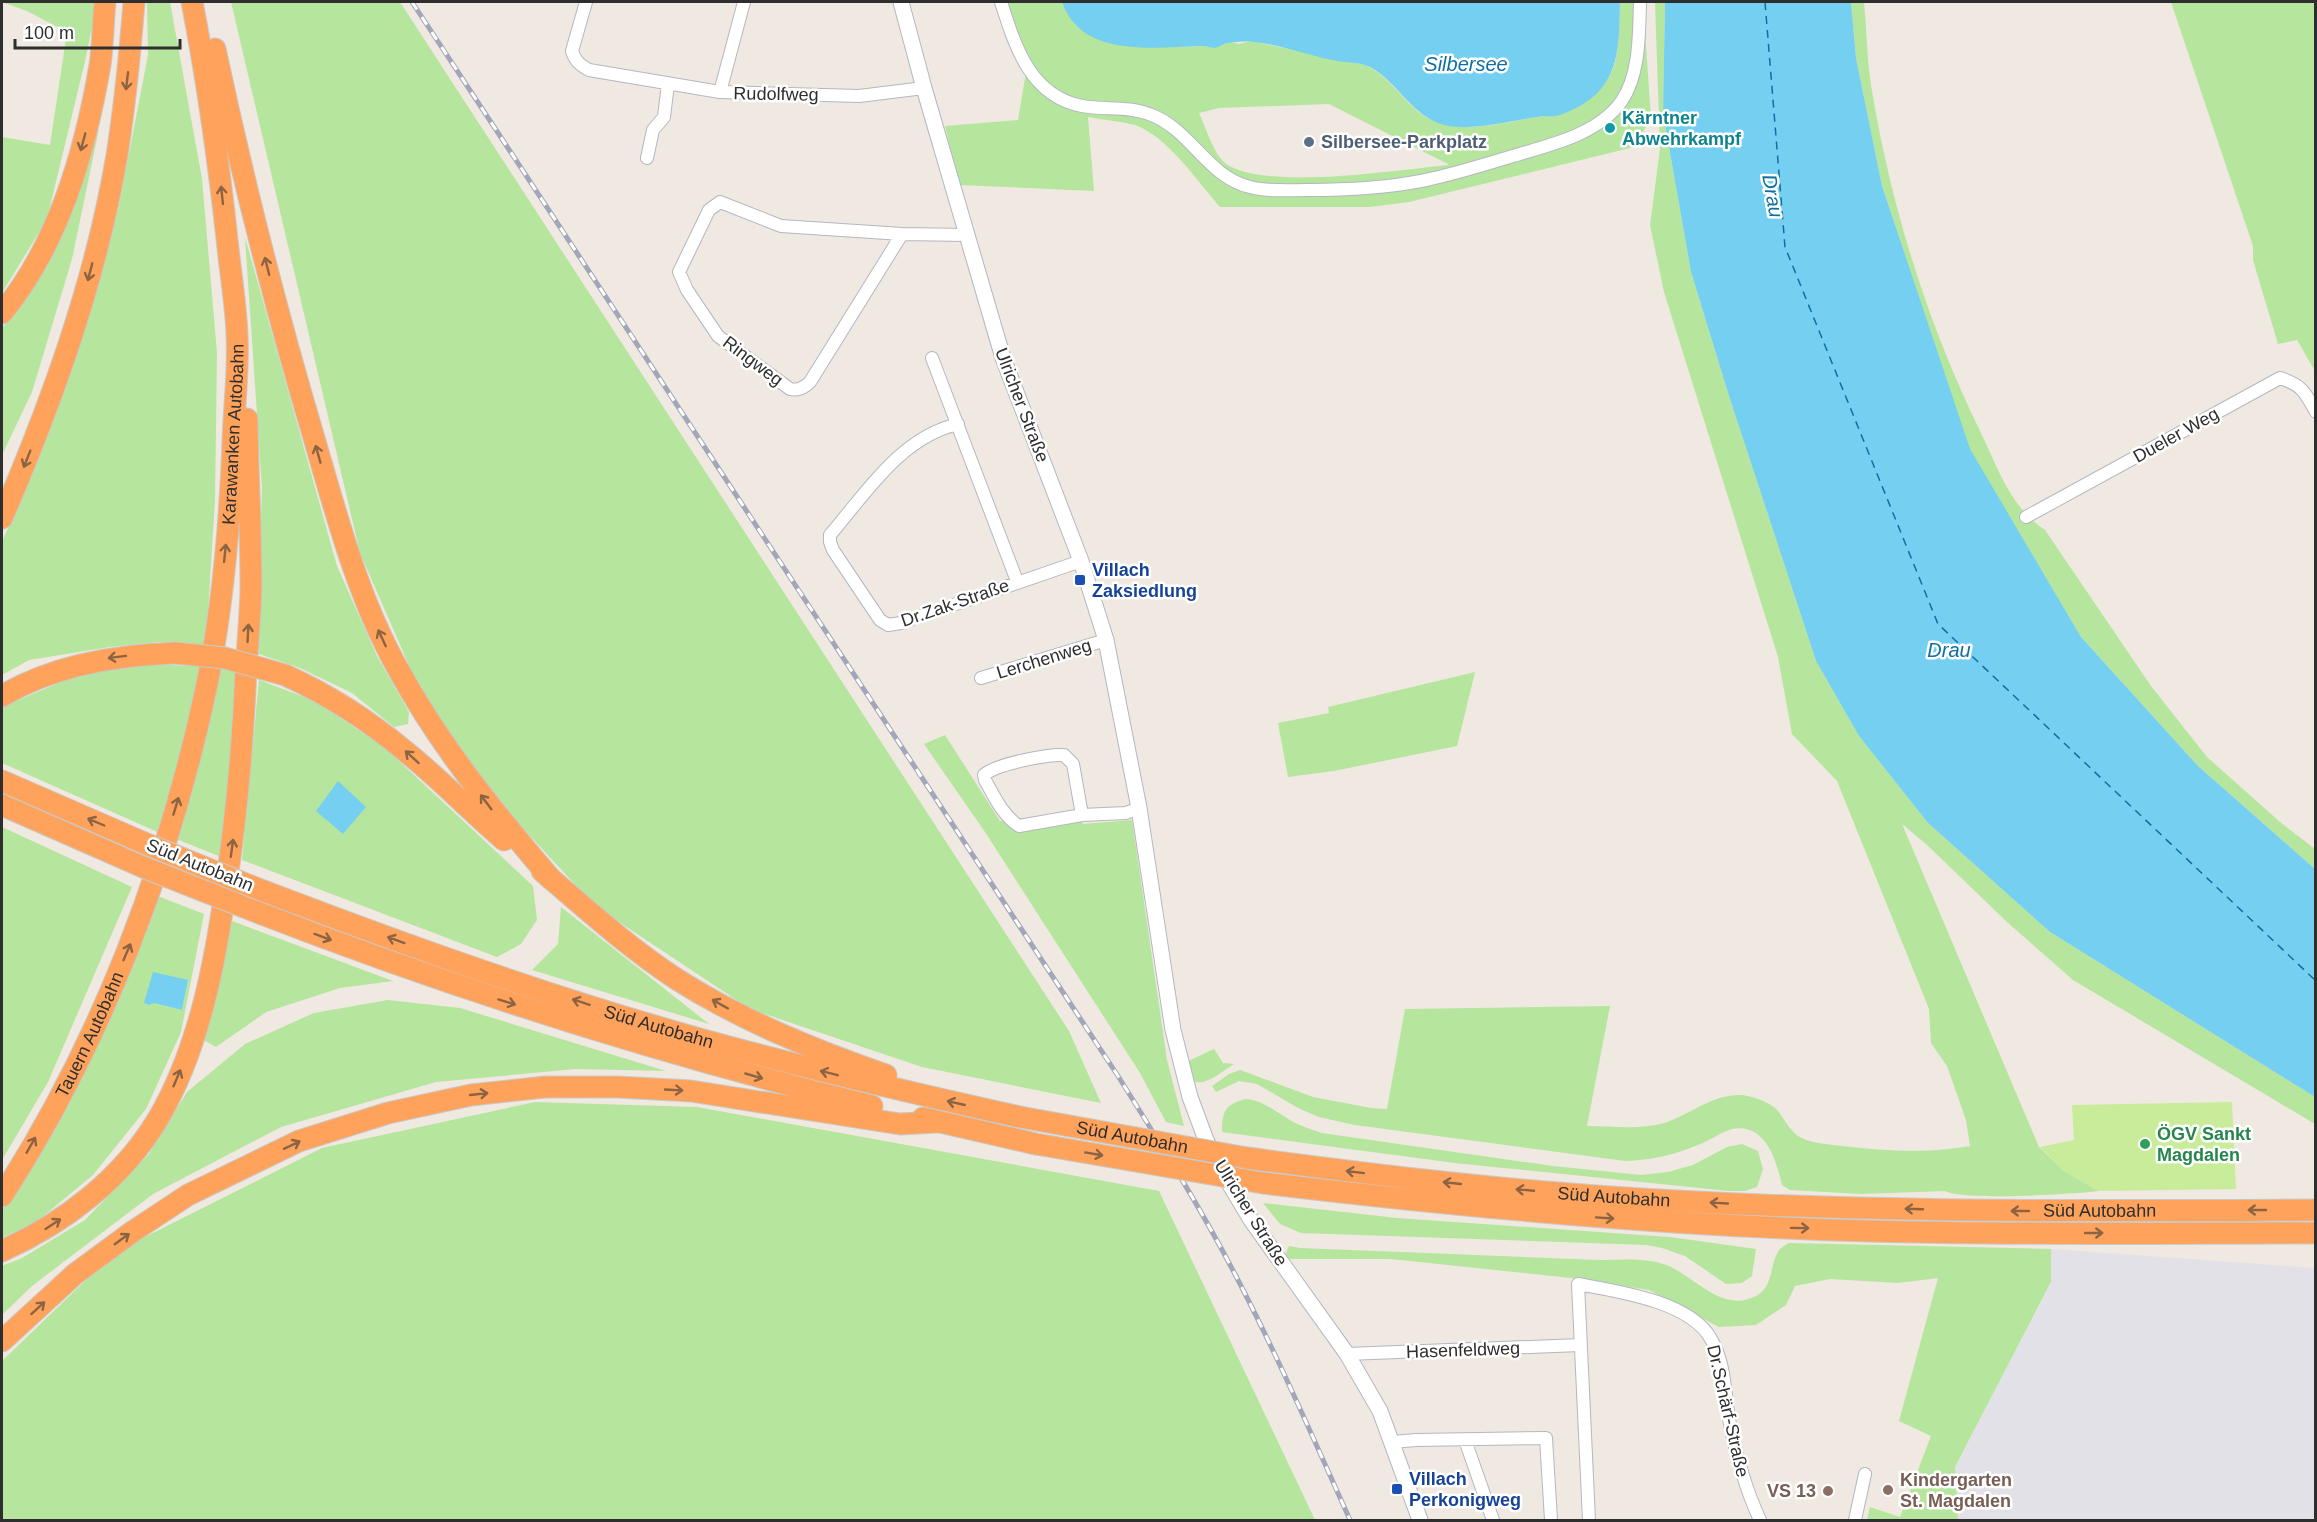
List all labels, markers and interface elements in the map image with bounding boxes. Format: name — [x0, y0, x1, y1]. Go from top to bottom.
scale bar — [15, 12, 180, 50]
text: 100 m — [24, 23, 74, 43]
water label: Silbersee — [1424, 53, 1508, 75]
one-way arrow — [121, 70, 132, 90]
street label: Rudolfweg — [733, 83, 819, 105]
place label: Kärntner Abwehrkampf — [1622, 108, 1742, 149]
marker: Kärntner Abwehrkampf — [1603, 121, 1617, 135]
one-way arrow — [76, 132, 88, 151]
place label: Silbersee-Parkplatz — [1321, 132, 1487, 152]
marker: Silbersee-Parkplatz — [1302, 135, 1316, 149]
water label: Drau — [1758, 173, 1788, 219]
one-way arrow — [217, 185, 228, 205]
one-way arrow — [261, 257, 273, 276]
one-way arrow — [84, 262, 95, 281]
street label: Ringweg — [719, 332, 787, 390]
street label: Karawanken Autobahn — [218, 344, 248, 525]
street label: Ulricher Straße — [991, 345, 1053, 465]
street label: Dueler Weg — [2130, 403, 2222, 467]
one-way arrow — [312, 445, 323, 464]
one-way arrow — [21, 449, 32, 467]
one-way arrow — [220, 544, 231, 564]
place label: Villach Zaksiedlung — [1092, 560, 1197, 601]
marker: Villach Zaksiedlung — [1073, 573, 1087, 587]
street label: Dr.Zak-Straße — [898, 575, 1012, 631]
one-way arrow — [243, 623, 254, 643]
one-way arrow — [376, 629, 388, 647]
street label: Lerchenweg — [994, 635, 1094, 683]
water label: Drau — [1927, 639, 1971, 661]
one-way arrow — [107, 652, 127, 663]
one-way arrow — [405, 750, 420, 764]
one-way arrow — [480, 794, 493, 810]
one-way arrow — [171, 797, 182, 816]
one-way arrow — [87, 816, 105, 827]
street label: Süd Autobahn — [144, 835, 256, 895]
one-way arrow — [226, 839, 237, 858]
one-way arrow — [313, 932, 332, 943]
one-way arrow — [387, 934, 406, 945]
one-way arrow — [122, 943, 133, 962]
street label: Tauern Autobahn — [52, 969, 128, 1101]
one-way arrow — [572, 996, 591, 1007]
one-way arrow — [497, 997, 516, 1008]
one-way arrow — [712, 997, 729, 1009]
street label: Süd Autobahn — [601, 1001, 716, 1052]
one-way arrow — [820, 1067, 839, 1078]
one-way arrow — [172, 1069, 183, 1087]
one-way arrow — [744, 1071, 763, 1082]
one-way arrow — [664, 1084, 683, 1095]
one-way arrow — [469, 1089, 489, 1100]
one-way arrow — [947, 1096, 966, 1108]
street label: Süd Autobahn — [1075, 1117, 1190, 1157]
place label: ÖGV Sankt Magdalen — [2157, 1124, 2251, 1165]
one-way arrow — [25, 1137, 37, 1154]
marker: ÖGV Sankt Magdalen — [2138, 1137, 2152, 1151]
one-way arrow — [282, 1139, 300, 1150]
one-way arrow — [1084, 1149, 1103, 1160]
street label: Ulricher Straße — [1210, 1156, 1292, 1270]
one-way arrow — [1346, 1166, 1366, 1177]
one-way arrow — [1443, 1177, 1462, 1188]
street label: Süd Autobahn — [1557, 1183, 1671, 1211]
one-way arrow — [1515, 1185, 1535, 1196]
one-way arrow — [1710, 1197, 1730, 1208]
street label: Süd Autobahn — [2043, 1201, 2156, 1221]
one-way arrow — [1905, 1203, 1925, 1215]
one-way arrow — [2248, 1204, 2268, 1216]
one-way arrow — [2011, 1205, 2031, 1217]
one-way arrow — [1594, 1213, 1614, 1224]
one-way arrow — [44, 1218, 61, 1230]
one-way arrow — [1789, 1223, 1809, 1234]
one-way arrow — [2084, 1227, 2104, 1239]
one-way arrow — [113, 1233, 129, 1246]
one-way arrow — [30, 1301, 45, 1315]
street label: Hasenfeldweg — [1406, 1338, 1520, 1362]
street label: Dr.Schärf-Straße — [1703, 1343, 1753, 1479]
place label: Villach Perkonigweg — [1409, 1469, 1521, 1510]
place label: Kindergarten St. Magdalen — [1900, 1470, 2012, 1511]
place label: VS 13 — [1767, 1481, 1816, 1501]
marker: Villach Perkonigweg — [1390, 1482, 1404, 1496]
marker: Kindergarten St. Magdalen — [1881, 1483, 1895, 1497]
marker: VS 13 — [1821, 1484, 1835, 1498]

